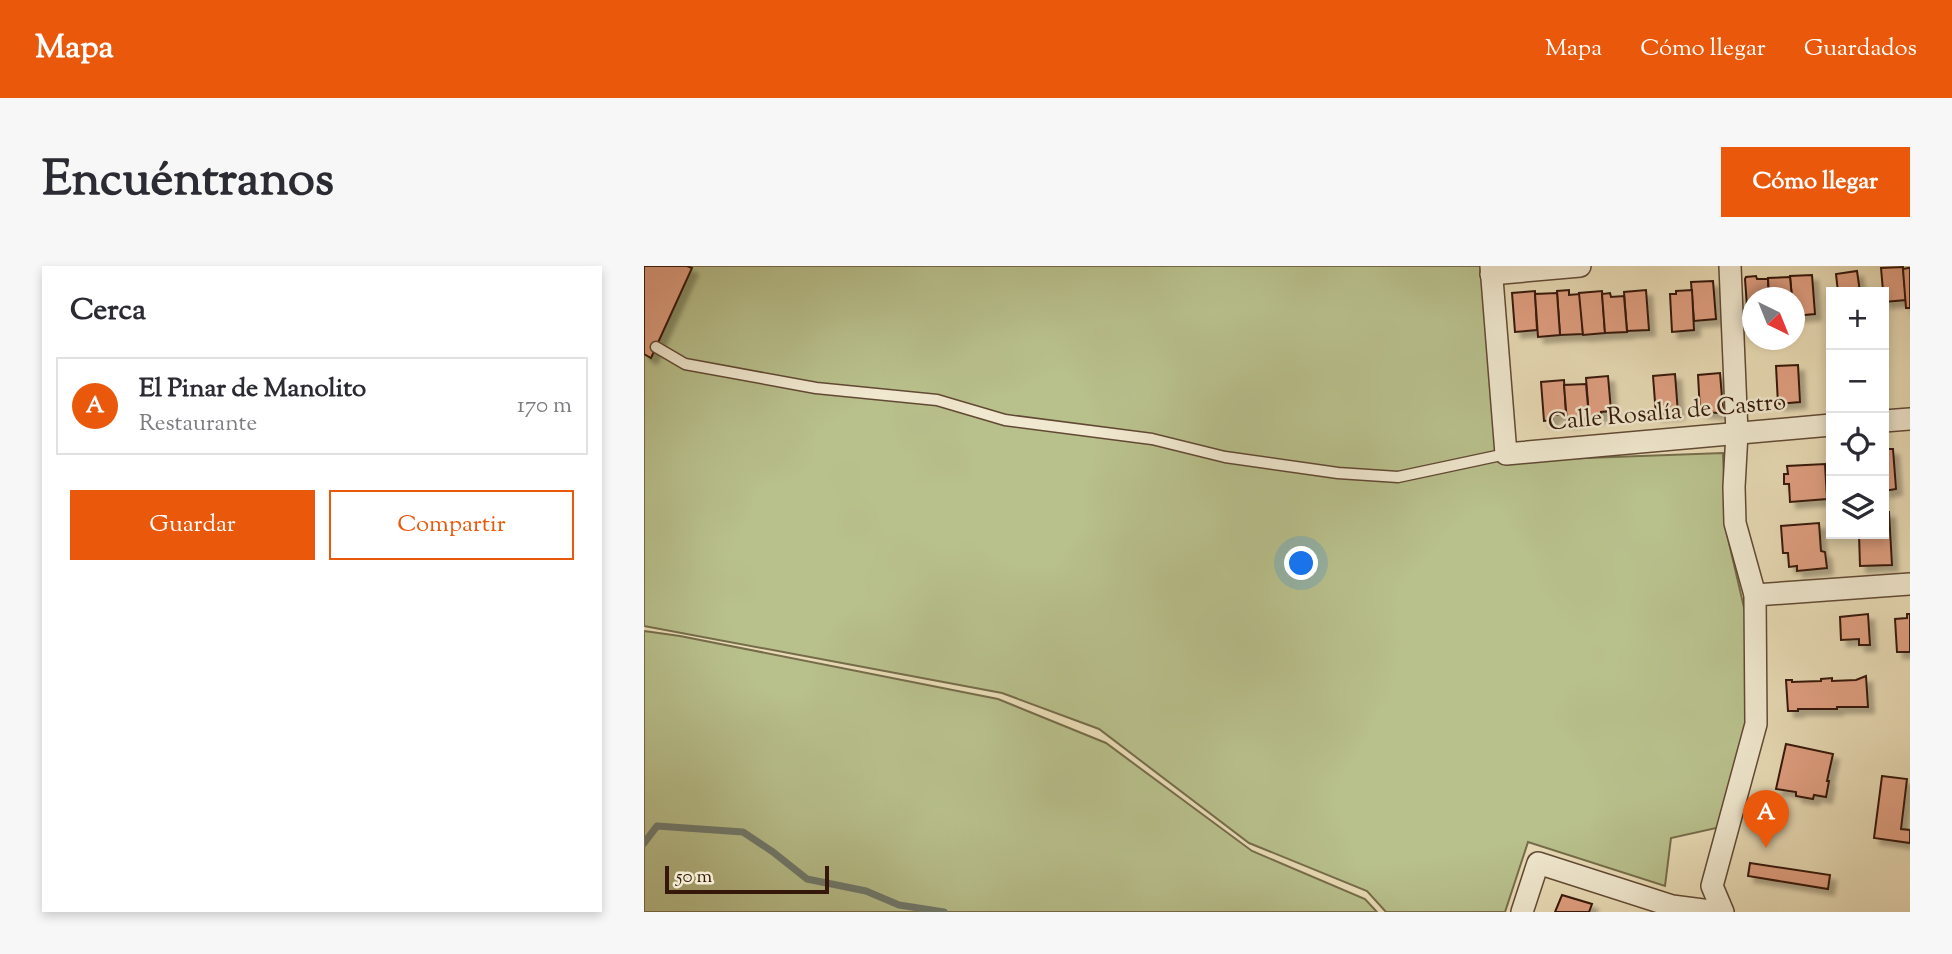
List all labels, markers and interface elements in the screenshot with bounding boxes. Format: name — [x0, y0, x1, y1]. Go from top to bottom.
text: Mapa — [35, 25, 114, 73]
text: Mapa — [1545, 32, 1602, 66]
text: Cómo llegar — [1640, 32, 1766, 66]
text: Guardados — [1804, 32, 1917, 66]
text: Encuéntranos — [42, 147, 334, 217]
button: Cómo llegar — [1721, 147, 1910, 217]
north arrow — [1742, 287, 1805, 350]
map controls — [1826, 287, 1889, 539]
button: + — [1826, 287, 1889, 350]
text: Cerca — [70, 290, 146, 333]
button: − — [1826, 350, 1889, 413]
text: El Pinar de Manolito — [139, 371, 366, 408]
street label: Calle Rosalía de Castro — [1547, 386, 1787, 440]
text: A — [86, 390, 104, 423]
text: 170 m — [517, 390, 572, 423]
text: Restaurante — [139, 408, 257, 441]
button: locate — [1826, 413, 1889, 476]
button: layers — [1826, 476, 1889, 539]
button: Guardar — [70, 490, 315, 560]
button: Compartir — [329, 490, 574, 560]
your location — [1284, 546, 1318, 580]
pin: A — [1743, 790, 1789, 848]
scale bar — [665, 863, 830, 895]
text: 50 m — [676, 864, 712, 891]

